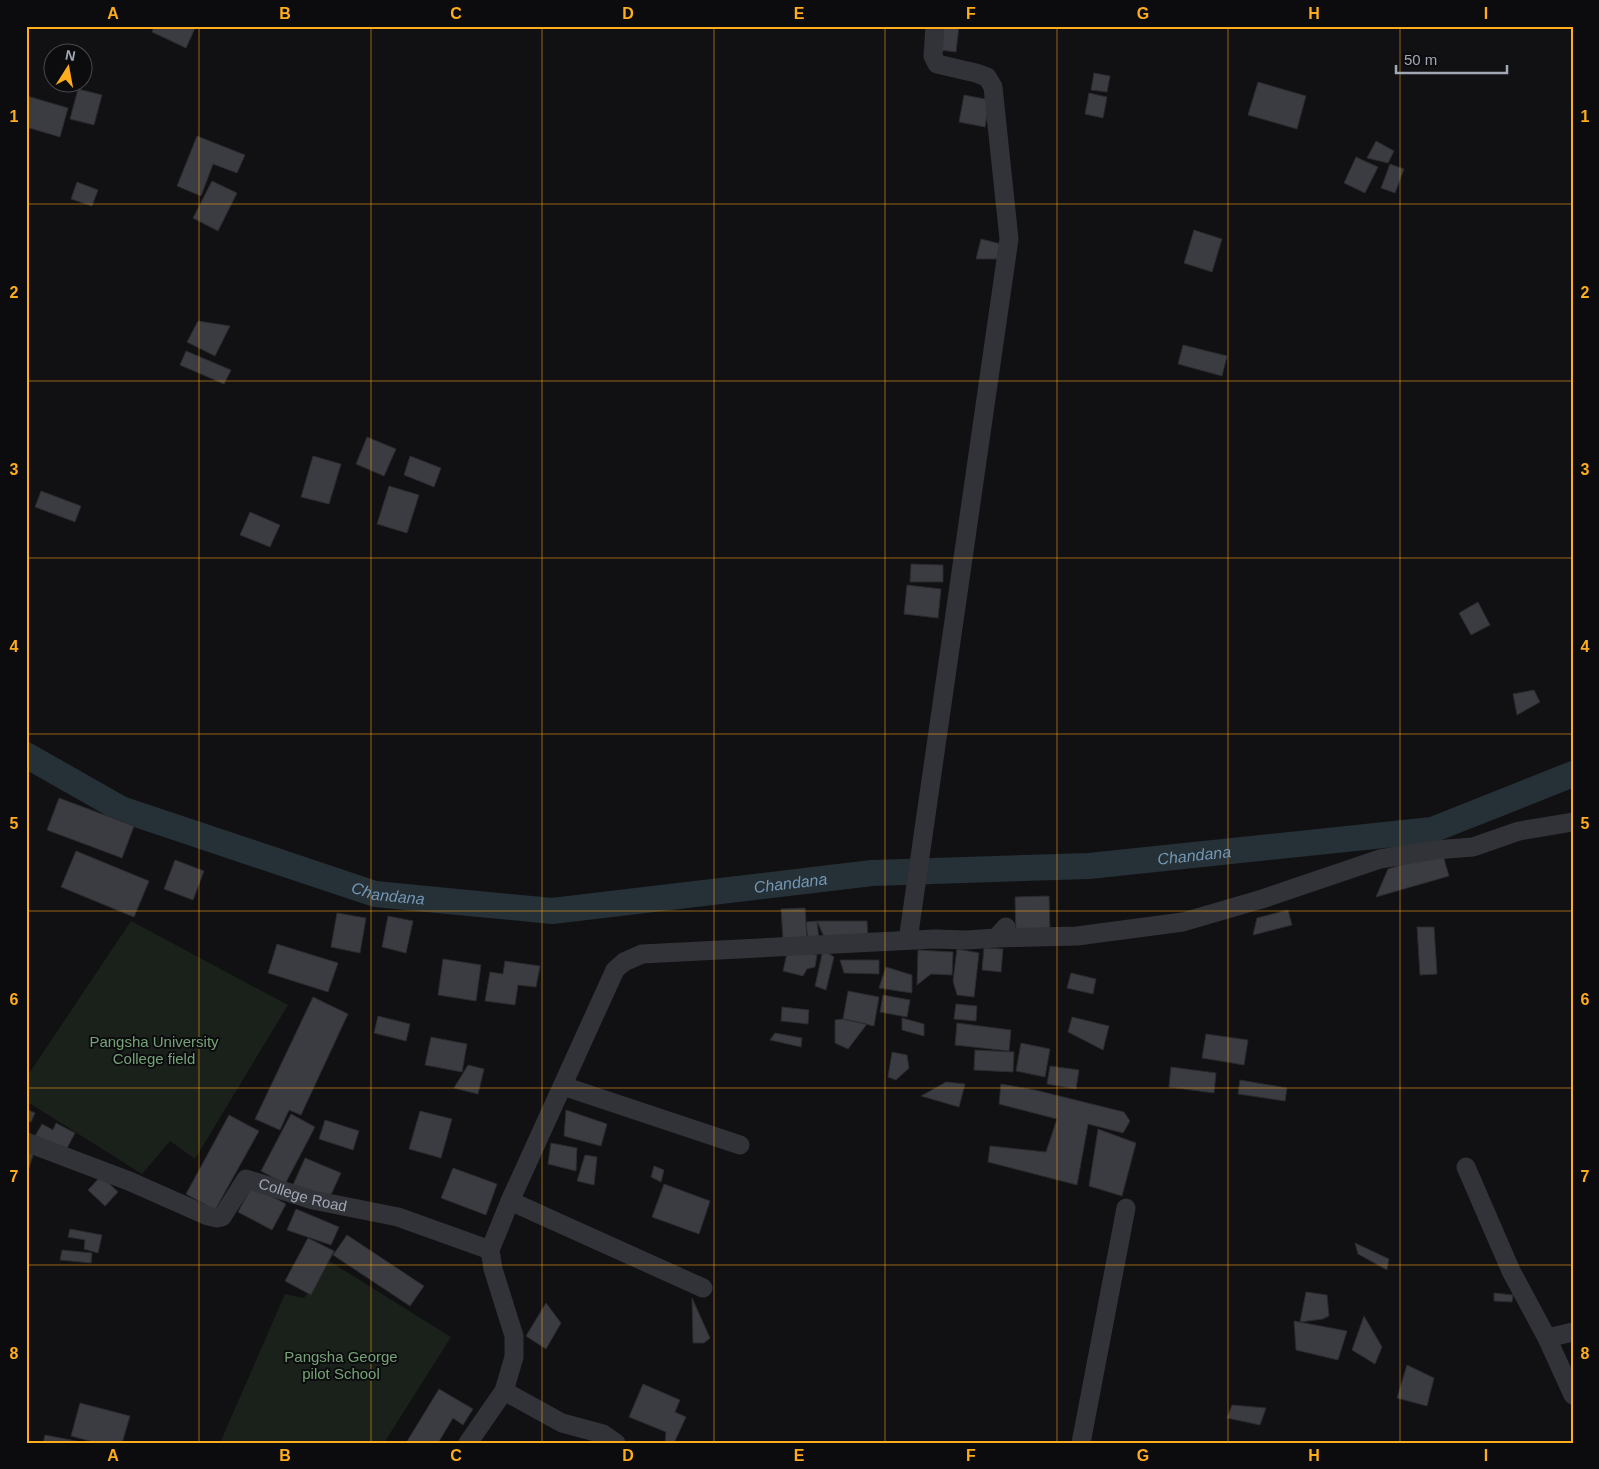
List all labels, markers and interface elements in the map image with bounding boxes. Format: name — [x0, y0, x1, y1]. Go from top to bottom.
text: A — [107, 5, 119, 22]
text: B — [279, 5, 291, 22]
text: C — [450, 5, 462, 22]
text: D — [622, 5, 634, 22]
text: E — [794, 5, 805, 22]
text: F — [966, 5, 976, 22]
text: G — [1137, 5, 1149, 22]
text: H — [1308, 5, 1320, 22]
text: I — [1484, 5, 1488, 22]
north arrow — [42, 42, 92, 92]
scale bar — [1396, 42, 1508, 74]
text: N — [64, 46, 77, 64]
text: 50 m — [1404, 51, 1437, 68]
text: 1 — [10, 108, 19, 125]
text: 1 — [1581, 108, 1590, 125]
text: 2 — [10, 284, 19, 301]
text: 2 — [1581, 284, 1590, 301]
text: 3 — [10, 461, 19, 478]
text: 3 — [1581, 461, 1590, 478]
text: 4 — [10, 638, 19, 655]
text: 4 — [1581, 638, 1590, 655]
text: 5 — [10, 815, 19, 832]
text: 5 — [1581, 815, 1590, 832]
water label: Chandana — [1157, 843, 1232, 868]
water label: Chandana — [753, 870, 828, 896]
water label: Chandana — [349, 879, 425, 908]
text: 6 — [10, 991, 19, 1008]
text: 6 — [1581, 991, 1590, 1008]
park label: Pangsha University College field — [89, 1033, 219, 1067]
text: 7 — [10, 1168, 19, 1185]
text: 7 — [1581, 1168, 1590, 1185]
street label: College Road — [257, 1175, 349, 1215]
text: 8 — [10, 1345, 19, 1362]
text: 8 — [1581, 1345, 1590, 1362]
park label: Pangsha George pilot School — [284, 1348, 398, 1382]
text: A — [107, 1447, 119, 1464]
text: B — [279, 1447, 291, 1464]
text: C — [450, 1447, 462, 1464]
text: D — [622, 1447, 634, 1464]
text: E — [794, 1447, 805, 1464]
text: F — [966, 1447, 976, 1464]
text: G — [1137, 1447, 1149, 1464]
text: H — [1308, 1447, 1320, 1464]
text: I — [1484, 1447, 1488, 1464]

